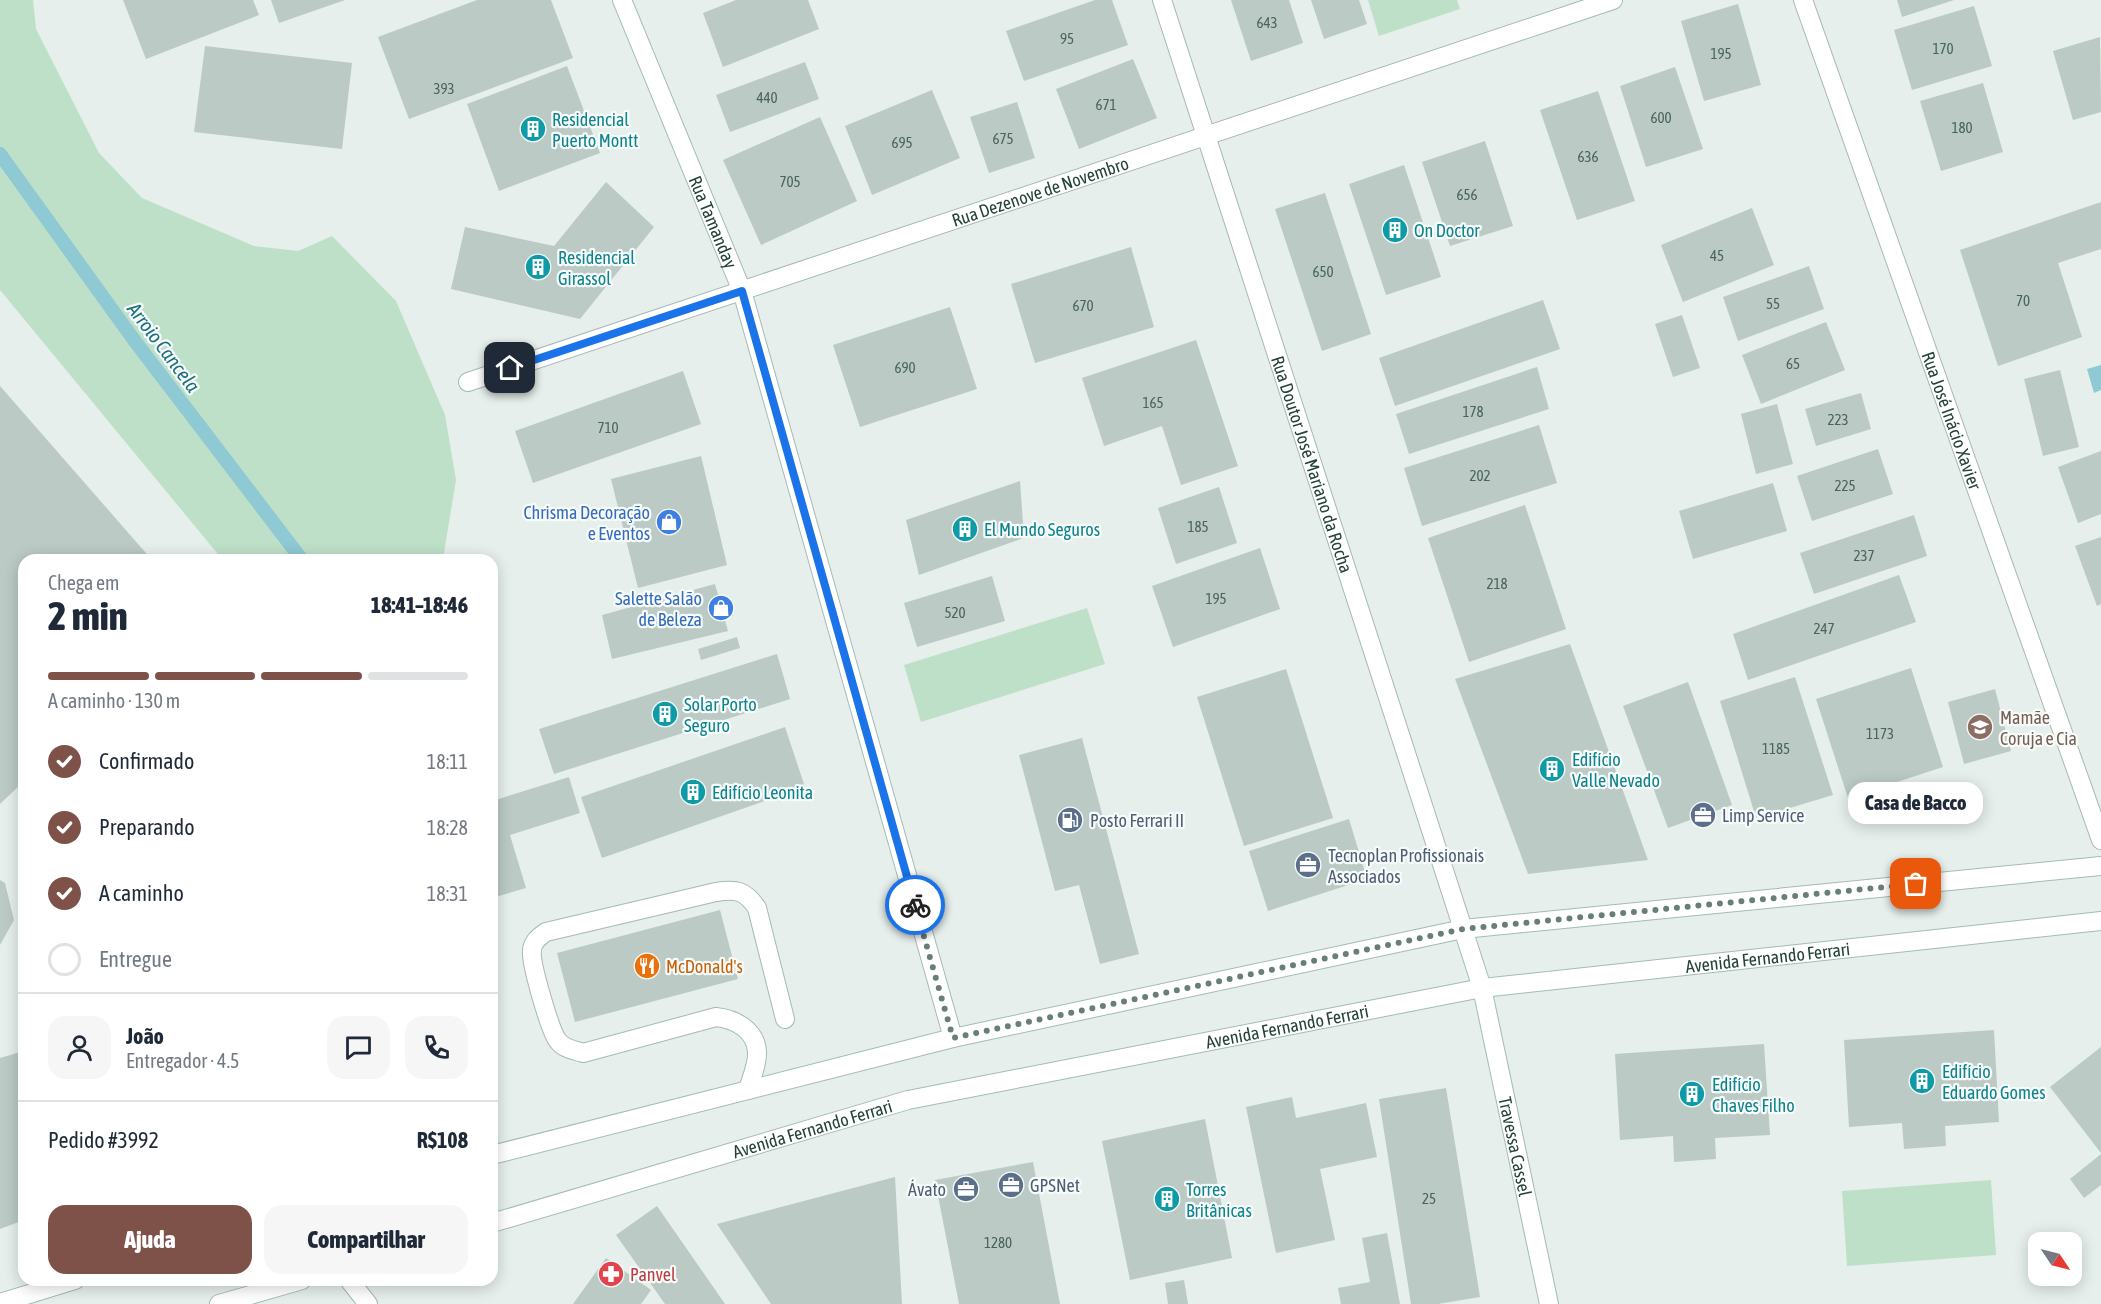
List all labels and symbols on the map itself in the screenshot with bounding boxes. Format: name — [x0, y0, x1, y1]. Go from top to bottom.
house number: 643 — [1256, 14, 1278, 31]
house number: 95 — [1060, 30, 1074, 47]
house number: 170 — [1932, 40, 1954, 57]
house number: 195 — [1710, 45, 1732, 62]
house number: 393 — [433, 80, 455, 97]
house number: 440 — [756, 89, 778, 106]
house number: 671 — [1095, 96, 1117, 113]
place label: Residencial Puerto Montt — [552, 109, 638, 151]
house number: 600 — [1650, 109, 1672, 126]
building icon: Residencial Puerto Montt — [518, 114, 548, 144]
house number: 180 — [1951, 119, 1973, 136]
house number: 675 — [992, 130, 1014, 147]
house number: 695 — [891, 134, 913, 151]
house number: 636 — [1577, 148, 1599, 165]
street label: Rua Dezenove de Novembro — [949, 152, 1131, 230]
street label: Rua Tamanday — [685, 173, 742, 271]
house number: 705 — [779, 173, 801, 190]
house number: 656 — [1456, 186, 1478, 203]
building icon: On Doctor — [1380, 215, 1410, 245]
place label: On Doctor — [1414, 220, 1480, 241]
place label: Residencial Girassol — [558, 247, 635, 289]
house number: 45 — [1710, 247, 1724, 264]
building icon: Residencial Girassol — [523, 252, 553, 282]
house number: 650 — [1312, 263, 1334, 280]
house number: 70 — [2016, 292, 2030, 309]
house number: 55 — [1766, 295, 1780, 312]
water label: Arroio Cancela — [122, 297, 205, 396]
house number: 670 — [1072, 297, 1094, 314]
pin — [484, 342, 535, 393]
street label: Rua José Inácio Xavier — [1918, 349, 1986, 493]
street label: Rua Doutor José Mariano da Rocha — [1267, 353, 1357, 575]
house number: 65 — [1786, 355, 1800, 372]
house number: 690 — [894, 359, 916, 376]
house number: 165 — [1142, 394, 1164, 411]
house number: 178 — [1462, 403, 1484, 420]
house number: 223 — [1827, 411, 1849, 428]
house number: 710 — [597, 419, 619, 436]
house number: 202 — [1469, 467, 1491, 484]
house number: 225 — [1834, 477, 1856, 494]
place label: Chrisma Decoração e Eventos — [523, 502, 650, 544]
shop icon: Chrisma Decoração e Eventos — [654, 507, 684, 537]
building icon: El Mundo Seguros — [950, 514, 980, 544]
house number: 185 — [1187, 518, 1209, 535]
place label: El Mundo Seguros — [984, 519, 1100, 540]
house number: 237 — [1853, 547, 1875, 564]
house number: 218 — [1486, 575, 1508, 592]
place label: Salette Salão de Beleza — [615, 588, 702, 630]
house number: 195 — [1205, 590, 1227, 607]
shop icon: Salette Salão de Beleza — [706, 593, 736, 623]
house number: 520 — [944, 604, 966, 621]
house number: 247 — [1813, 620, 1835, 637]
place label: Solar Porto Seguro — [684, 694, 757, 736]
building icon: Solar Porto Seguro — [650, 699, 680, 729]
place label: Mamãe Coruja e Cia — [2000, 707, 2077, 749]
school or university icon: Mamãe Coruja e Cia — [1965, 712, 1995, 742]
house number: 1173 — [1866, 725, 1894, 742]
house number: 1185 — [1762, 740, 1790, 757]
place label: Edifício Valle Nevado — [1572, 749, 1660, 791]
building icon: Edifício Valle Nevado — [1537, 754, 1567, 784]
building icon: Edifício Leonita — [678, 777, 708, 807]
place label: Edifício Leonita — [712, 782, 813, 803]
callout: Casa de Bacco — [1848, 782, 1984, 824]
office icon: Limp Service — [1688, 800, 1718, 830]
fuel station icon: Posto Ferrari II — [1055, 805, 1085, 835]
place label: Limp Service — [1722, 805, 1805, 826]
place label: Posto Ferrari II — [1090, 810, 1184, 831]
place label: Tecnoplan Profissionais Associados — [1328, 845, 1484, 887]
office icon: Tecnoplan Profissionais Associados — [1293, 850, 1323, 880]
pin — [1890, 858, 1941, 909]
courier — [885, 875, 945, 935]
street label: Avenida Fernando Ferrari — [1684, 938, 1851, 976]
restaurant icon: McDonald's — [632, 951, 662, 981]
place label: McDonald's — [666, 956, 743, 977]
street label: Avenida Fernando Ferrari — [1204, 1000, 1370, 1052]
place label: Edifício Eduardo Gomes — [1942, 1061, 2046, 1103]
building icon: Edifício Eduardo Gomes — [1907, 1066, 1937, 1096]
place label: Edifício Chaves Filho — [1712, 1074, 1795, 1116]
building icon: Edifício Chaves Filho — [1677, 1079, 1707, 1109]
street label: Avenida Fernando Ferrari — [730, 1095, 895, 1162]
street label: Travessa Cassel — [1495, 1095, 1536, 1198]
office icon: GPSNet — [996, 1170, 1026, 1200]
office icon: Ávato — [951, 1174, 981, 1204]
place label: GPSNet — [1030, 1175, 1080, 1196]
place label: Ávato — [908, 1179, 946, 1200]
place label: Torres Britânicas — [1186, 1179, 1252, 1221]
building icon: Torres Britânicas — [1152, 1184, 1182, 1214]
house number: 25 — [1422, 1190, 1436, 1207]
north arrow — [2028, 1232, 2082, 1286]
house number: 1280 — [984, 1234, 1012, 1251]
pharmacy icon: Panvel — [596, 1259, 626, 1289]
place label: Panvel — [630, 1264, 676, 1285]

